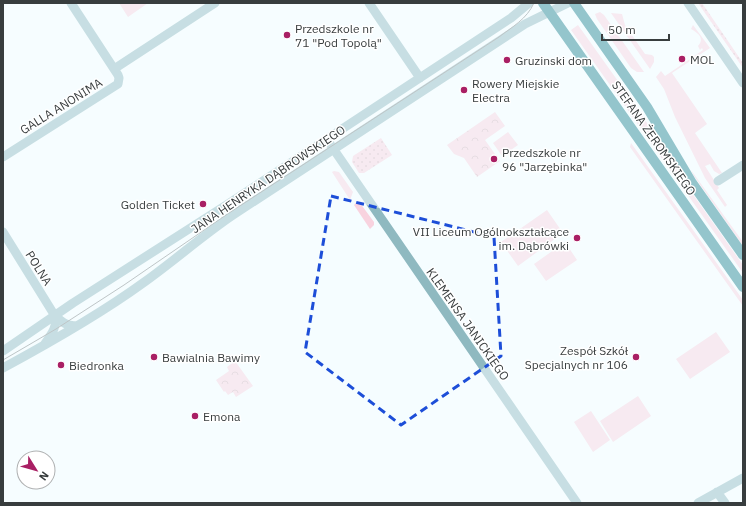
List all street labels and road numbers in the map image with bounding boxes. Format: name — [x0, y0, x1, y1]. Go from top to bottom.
street label: GALLA ANONIMA — [17, 75, 105, 137]
street label: STEFANA ŻEROMSKIEGO — [609, 78, 699, 198]
street label: JANA HENRYKA DĄBROWSKIEGO — [188, 122, 348, 236]
street label: POLNA — [23, 248, 56, 288]
street label: KLEMENSA JANICKIEGO — [423, 265, 513, 383]

